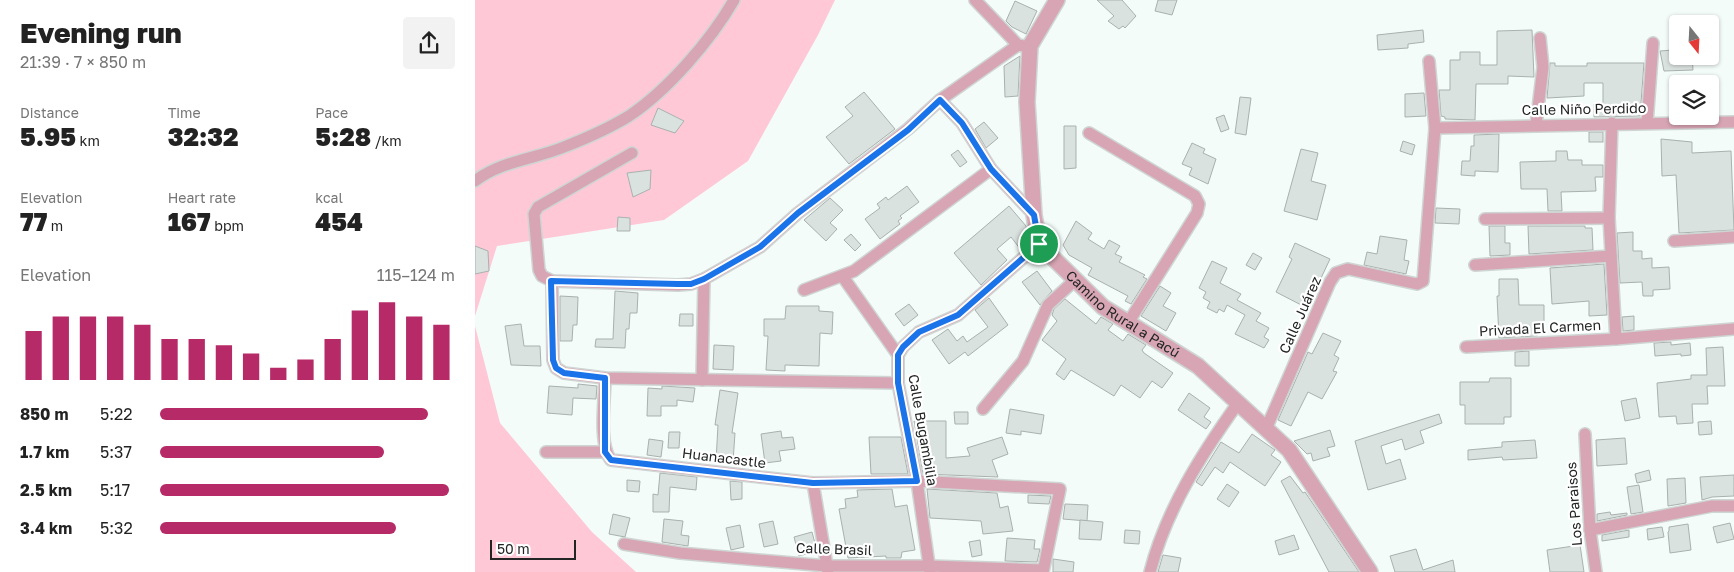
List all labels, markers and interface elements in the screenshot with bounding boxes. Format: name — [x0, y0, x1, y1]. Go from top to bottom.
north arrow — [1669, 15, 1719, 65]
map controls — [1669, 15, 1719, 125]
text: Evening run — [20, 16, 182, 49]
button: share — [403, 17, 455, 69]
text: 21:39 · 7 × 850 m — [20, 52, 146, 72]
button: layers — [1669, 75, 1719, 125]
street label: Calle Niño Perdido — [1522, 99, 1646, 118]
text: Distance — [20, 104, 79, 121]
text: Time — [168, 104, 201, 121]
text: Pace — [315, 104, 348, 121]
text: 5.95 — [20, 121, 76, 152]
text: 32:32 — [168, 121, 238, 152]
text: 5:28 — [315, 121, 371, 152]
text: km — [76, 132, 100, 149]
text: /km — [371, 132, 402, 149]
text: Elevation — [20, 189, 82, 206]
text: Heart rate — [168, 189, 236, 206]
text: kcal — [315, 189, 343, 206]
text: 77 — [20, 206, 47, 237]
text: 167 — [168, 206, 211, 237]
text: 454 — [315, 206, 363, 237]
text: m — [47, 217, 63, 234]
text: bpm — [211, 217, 244, 234]
pin — [1018, 223, 1060, 265]
icon: arrive — [1025, 230, 1053, 258]
text: Elevation — [20, 265, 91, 285]
text: 115–124 m — [377, 265, 455, 285]
street label: Camino Rural a Pacú — [1063, 266, 1183, 361]
street label: Calle Juárez — [1275, 274, 1324, 356]
street label: Privada El Carmen — [1478, 316, 1601, 339]
street label: Calle Bugambilia — [905, 373, 942, 487]
text: 850 m — [20, 404, 68, 424]
text: 5:22 — [100, 404, 133, 424]
text: 1.7 km — [20, 442, 69, 462]
text: 5:37 — [100, 442, 132, 462]
street label: Huanacastle — [681, 444, 767, 471]
street label: Los Paraisos — [1562, 461, 1585, 547]
text: 2.5 km — [20, 480, 72, 500]
text: 5:17 — [100, 480, 130, 500]
text: 3.4 km — [20, 518, 72, 538]
text: 5:32 — [100, 518, 133, 538]
scale bar — [490, 537, 576, 560]
street label: Calle Brasil — [796, 539, 872, 558]
text: 50 m — [497, 540, 530, 557]

